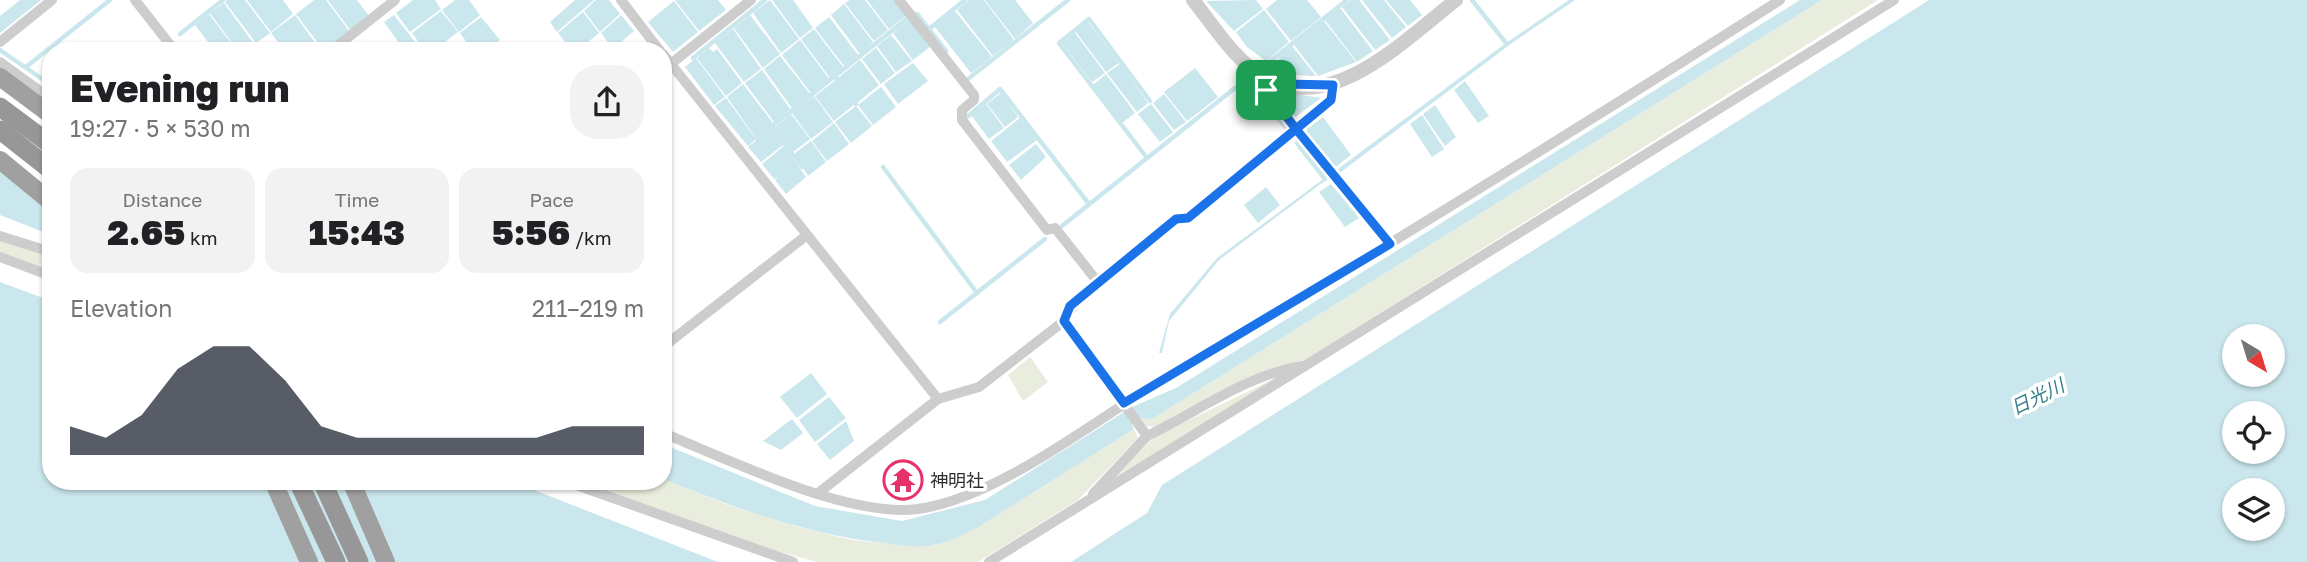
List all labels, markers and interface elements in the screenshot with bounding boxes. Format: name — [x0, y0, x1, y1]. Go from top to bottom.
pin — [1236, 60, 1296, 120]
text: Evening run — [70, 65, 289, 110]
button: share — [570, 65, 644, 139]
icon: arrive — [1247, 71, 1285, 109]
text: 19:27 · 5 × 530 m — [70, 114, 251, 142]
text: Distance — [122, 188, 202, 211]
text: Time — [335, 188, 379, 211]
text: Pace — [529, 188, 574, 211]
text: 2.65 — [107, 211, 185, 253]
text: 15:43 — [309, 211, 405, 253]
text: 5:56 — [492, 211, 570, 253]
text: km — [185, 226, 218, 249]
text: /km — [570, 226, 612, 249]
text: Elevation — [70, 294, 172, 322]
text: 211–219 m — [532, 294, 644, 322]
north arrow — [2222, 324, 2286, 387]
map controls — [2222, 324, 2285, 541]
water label: 日光川 — [2006, 372, 2069, 419]
button: locate — [2222, 401, 2285, 464]
temple icon: 神明社 — [882, 459, 924, 501]
place label: 神明社 — [930, 469, 984, 491]
button: layers — [2222, 478, 2285, 541]

